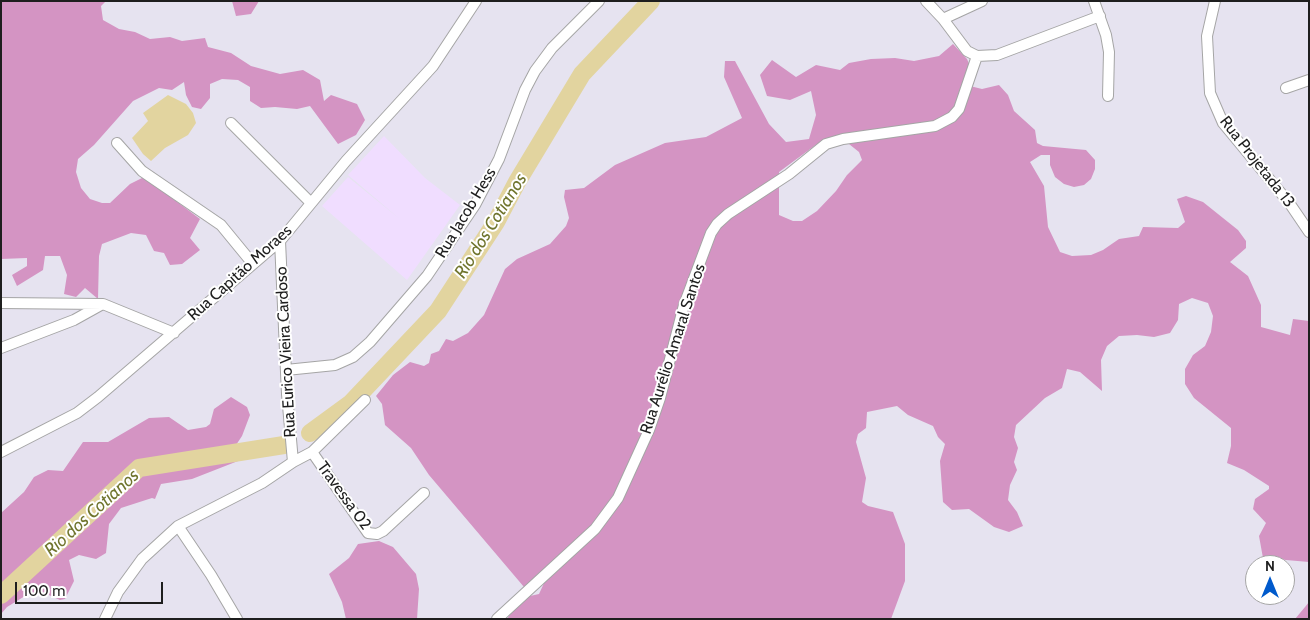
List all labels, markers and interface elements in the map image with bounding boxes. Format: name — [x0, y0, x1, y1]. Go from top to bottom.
street label: Rua Projetada 13 — [1215, 113, 1299, 211]
street label: Rua Jacob Hess — [432, 164, 500, 262]
water label: Rio dos Cotianos — [450, 170, 532, 282]
street label: Rua Capitão Moraes — [184, 221, 296, 325]
street label: Rua Aurélio Amaral Santos — [636, 261, 710, 437]
street label: Rua Eurico Vieira Cardoso — [272, 266, 300, 438]
street label: Travessa 02 — [313, 458, 375, 534]
water label: Rio dos Cotianos — [40, 465, 144, 561]
north arrow — [1245, 555, 1295, 605]
text: N — [1265, 557, 1275, 575]
scale bar — [18, 572, 165, 604]
text: 100 m — [23, 582, 65, 600]

